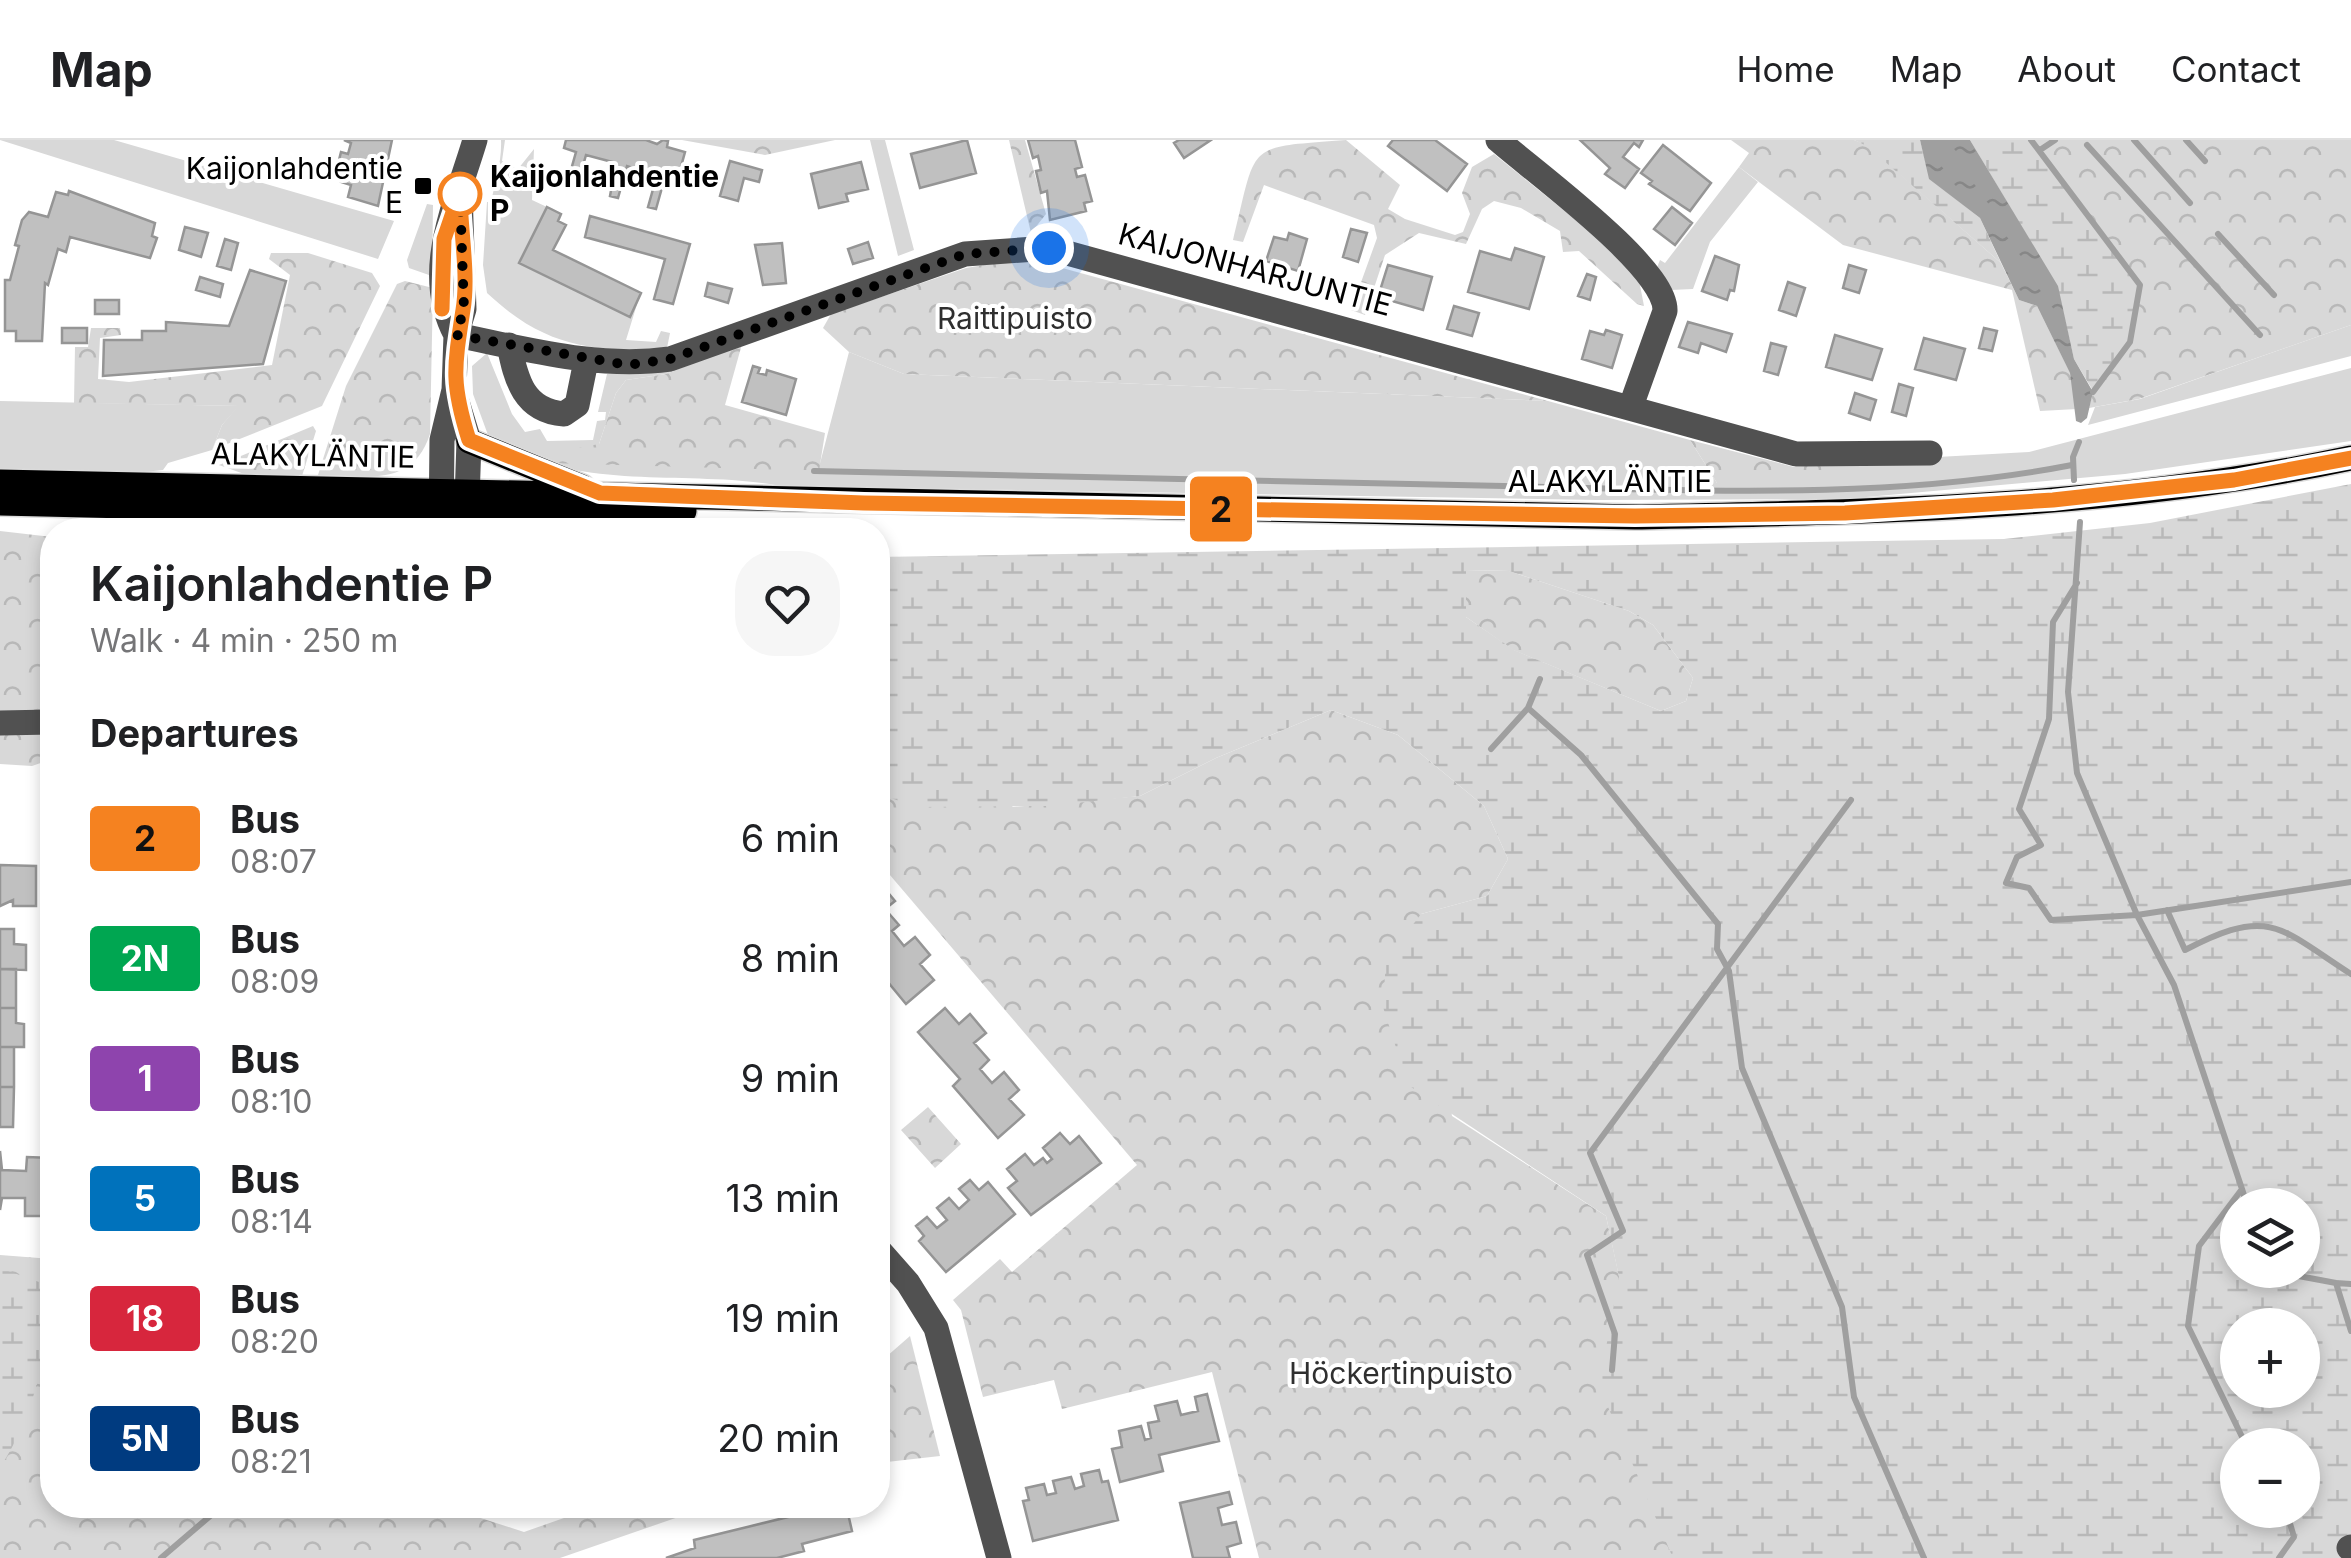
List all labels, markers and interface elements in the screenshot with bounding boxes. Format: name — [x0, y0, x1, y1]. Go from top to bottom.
text: Map — [50, 40, 153, 99]
text: Home — [1737, 48, 1835, 90]
text: Map — [1890, 48, 1962, 90]
text: About — [2017, 48, 2116, 90]
text: Contact — [2171, 48, 2301, 90]
place label: Kaijonlahdentie E — [186, 150, 403, 220]
place label: Kaijonlahdentie P — [490, 158, 719, 228]
marker: Kaijonlahdentie P — [439, 173, 481, 215]
marker: Kaijonlahdentie E — [412, 175, 434, 197]
street label: KAIJONHARJUNTIE — [1115, 215, 1396, 323]
your location — [1024, 223, 1074, 273]
park label: Raittipuisto — [937, 300, 1093, 336]
street label: ALAKYLÄNTIE — [210, 435, 416, 475]
street label: ALAKYLÄNTIE — [1508, 463, 1712, 499]
line badge: 2 — [1188, 476, 1254, 542]
text: 2 — [1210, 488, 1232, 530]
button: heart — [735, 551, 840, 656]
text: Kaijonlahdentie P — [90, 554, 493, 613]
text: Walk · 4 min · 250 m — [90, 621, 398, 660]
text: Departures — [90, 710, 299, 756]
text: Bus — [230, 796, 300, 842]
text: 6 min — [741, 815, 840, 861]
text: 2 — [134, 817, 156, 859]
text: 08:07 — [230, 842, 317, 881]
text: Bus — [230, 916, 300, 962]
text: 8 min — [741, 935, 840, 981]
text: 2N — [121, 937, 169, 979]
text: 08:09 — [230, 962, 319, 1001]
text: Bus — [230, 1036, 300, 1082]
text: 9 min — [741, 1055, 840, 1101]
text: 1 — [137, 1057, 153, 1099]
text: 08:10 — [230, 1082, 312, 1121]
text: Bus — [230, 1156, 300, 1202]
text: 13 min — [725, 1175, 840, 1221]
text: 5 — [134, 1177, 156, 1219]
map controls — [2220, 1188, 2320, 1528]
button: layers — [2220, 1188, 2320, 1288]
text: 08:14 — [230, 1202, 313, 1241]
text: Bus — [230, 1276, 300, 1322]
text: 19 min — [725, 1295, 840, 1341]
text: 18 — [126, 1297, 164, 1339]
button: + — [2220, 1308, 2320, 1408]
text: 08:20 — [230, 1322, 319, 1361]
park label: Höckertinpuisto — [1289, 1355, 1513, 1391]
text: Bus — [230, 1396, 300, 1442]
text: 20 min — [717, 1415, 840, 1461]
text: 5N — [120, 1417, 170, 1459]
button: − — [2220, 1428, 2320, 1528]
text: 08:21 — [230, 1442, 312, 1481]

